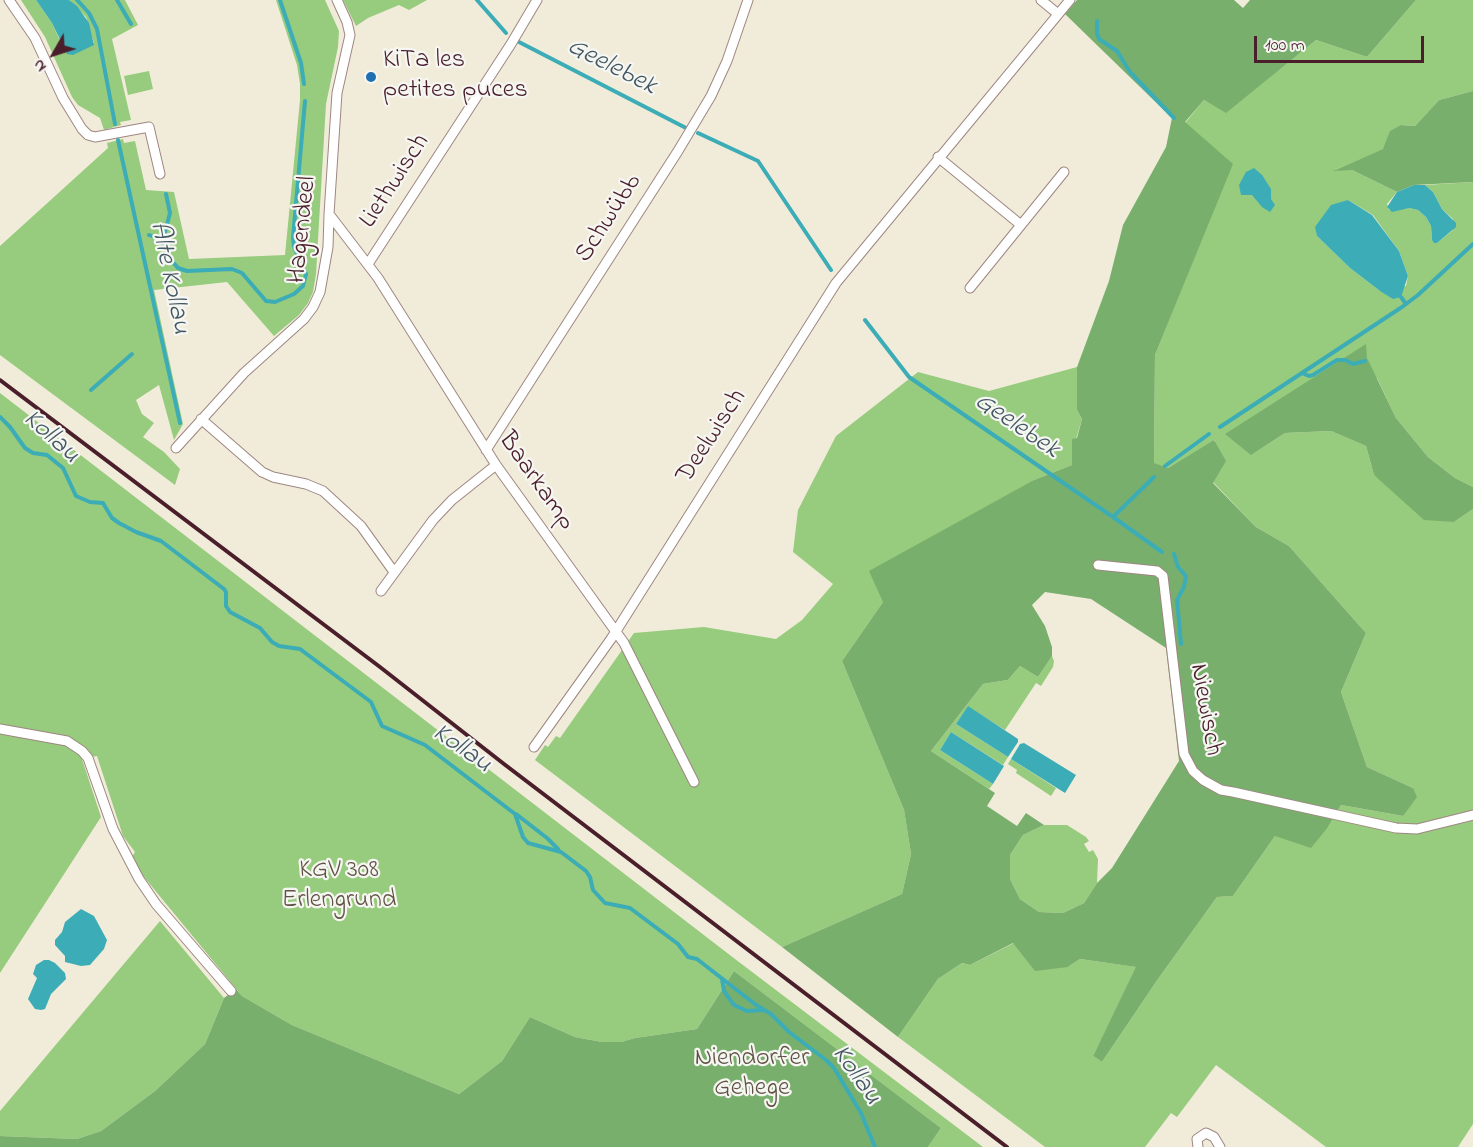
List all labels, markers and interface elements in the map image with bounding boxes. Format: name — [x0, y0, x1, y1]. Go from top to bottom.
north arrow — [24, 24, 84, 84]
scale bar — [1257, 24, 1426, 62]
water label: Geelebek — [561, 32, 661, 104]
text: 100 m — [1265, 33, 1305, 59]
place label: KiTa les petites puces — [383, 46, 528, 107]
text: N — [27, 54, 53, 77]
marker: KiTa les petites puces — [364, 70, 378, 84]
street label: Liethwisch — [354, 129, 438, 235]
street label: Schwübb — [570, 169, 650, 269]
street label: Hagendeel — [283, 175, 325, 285]
water label: Alte Kollau — [140, 219, 196, 337]
street label: Deelwisch — [671, 384, 755, 490]
water label: Geelebek — [967, 387, 1065, 467]
water label: Kollau — [15, 404, 85, 472]
street label: Baarkamp — [490, 427, 580, 537]
street label: Niewisch — [1181, 662, 1227, 758]
water label: Kollau — [425, 718, 497, 782]
park label: KGV 308 Erlengrund — [282, 856, 396, 918]
water label: Kollau — [823, 1040, 887, 1112]
park label: Niendorfer Gehege — [695, 1044, 809, 1106]

